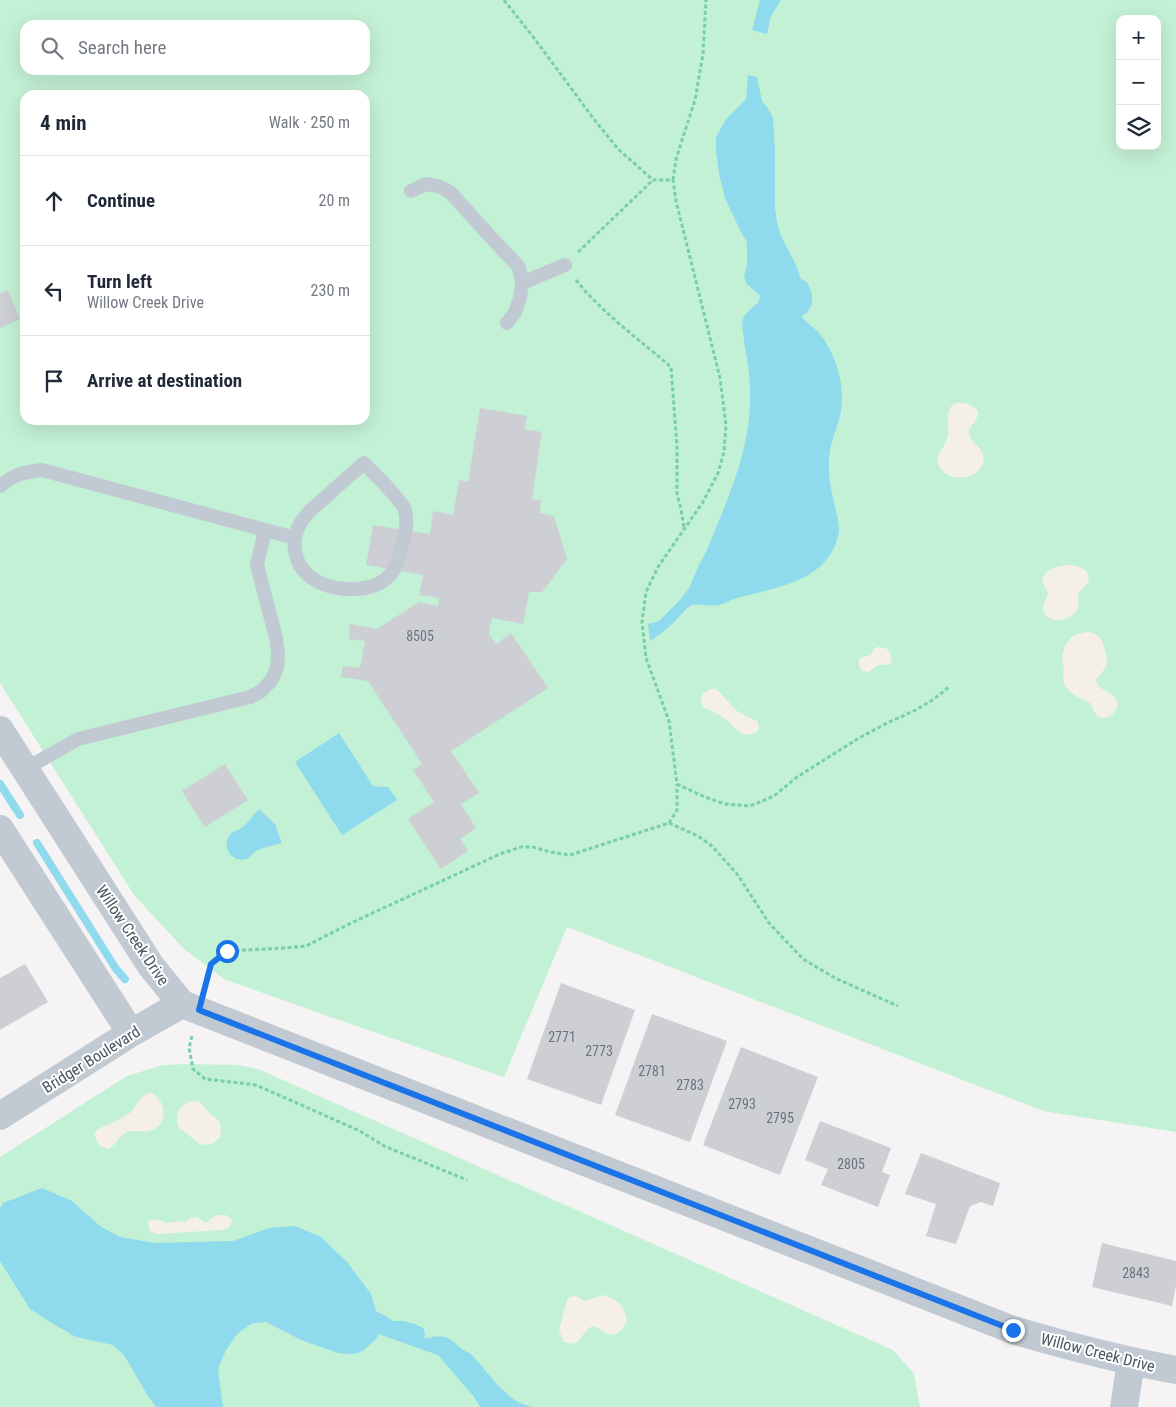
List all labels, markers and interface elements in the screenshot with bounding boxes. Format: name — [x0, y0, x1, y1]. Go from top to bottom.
map controls — [1116, 15, 1161, 150]
button: + — [1116, 15, 1161, 60]
search box — [20, 20, 370, 75]
icon: search — [38, 34, 66, 62]
text: Search here — [78, 36, 166, 59]
button: − — [1116, 60, 1161, 105]
button: layers — [1116, 105, 1161, 150]
text: 4 min — [40, 111, 87, 135]
text: Walk · 250 m — [269, 113, 350, 132]
icon: ahead — [40, 187, 68, 215]
text: Continue — [87, 189, 155, 212]
text: 20 m — [318, 191, 350, 210]
text: Turn left — [87, 270, 152, 293]
icon: left — [40, 277, 68, 305]
text: 230 m — [311, 281, 350, 300]
text: Willow Creek Drive — [87, 293, 204, 312]
icon: arrive — [40, 367, 68, 395]
text: Arrive at destination — [87, 369, 242, 392]
house number: 8505 — [406, 628, 434, 644]
street label: Willow Creek Drive — [92, 882, 173, 989]
route start — [216, 940, 239, 963]
street label: Bridger Boulevard — [39, 1022, 144, 1097]
house number: 2771 — [548, 1029, 576, 1045]
house number: 2773 — [585, 1043, 613, 1059]
house number: 2781 — [638, 1063, 666, 1079]
house number: 2783 — [676, 1077, 704, 1093]
house number: 2793 — [728, 1096, 756, 1112]
house number: 2795 — [766, 1110, 794, 1126]
house number: 2805 — [837, 1156, 865, 1172]
house number: 2843 — [1122, 1265, 1150, 1281]
route end — [1002, 1319, 1025, 1342]
street label: Willow Creek Drive — [1039, 1329, 1157, 1376]

